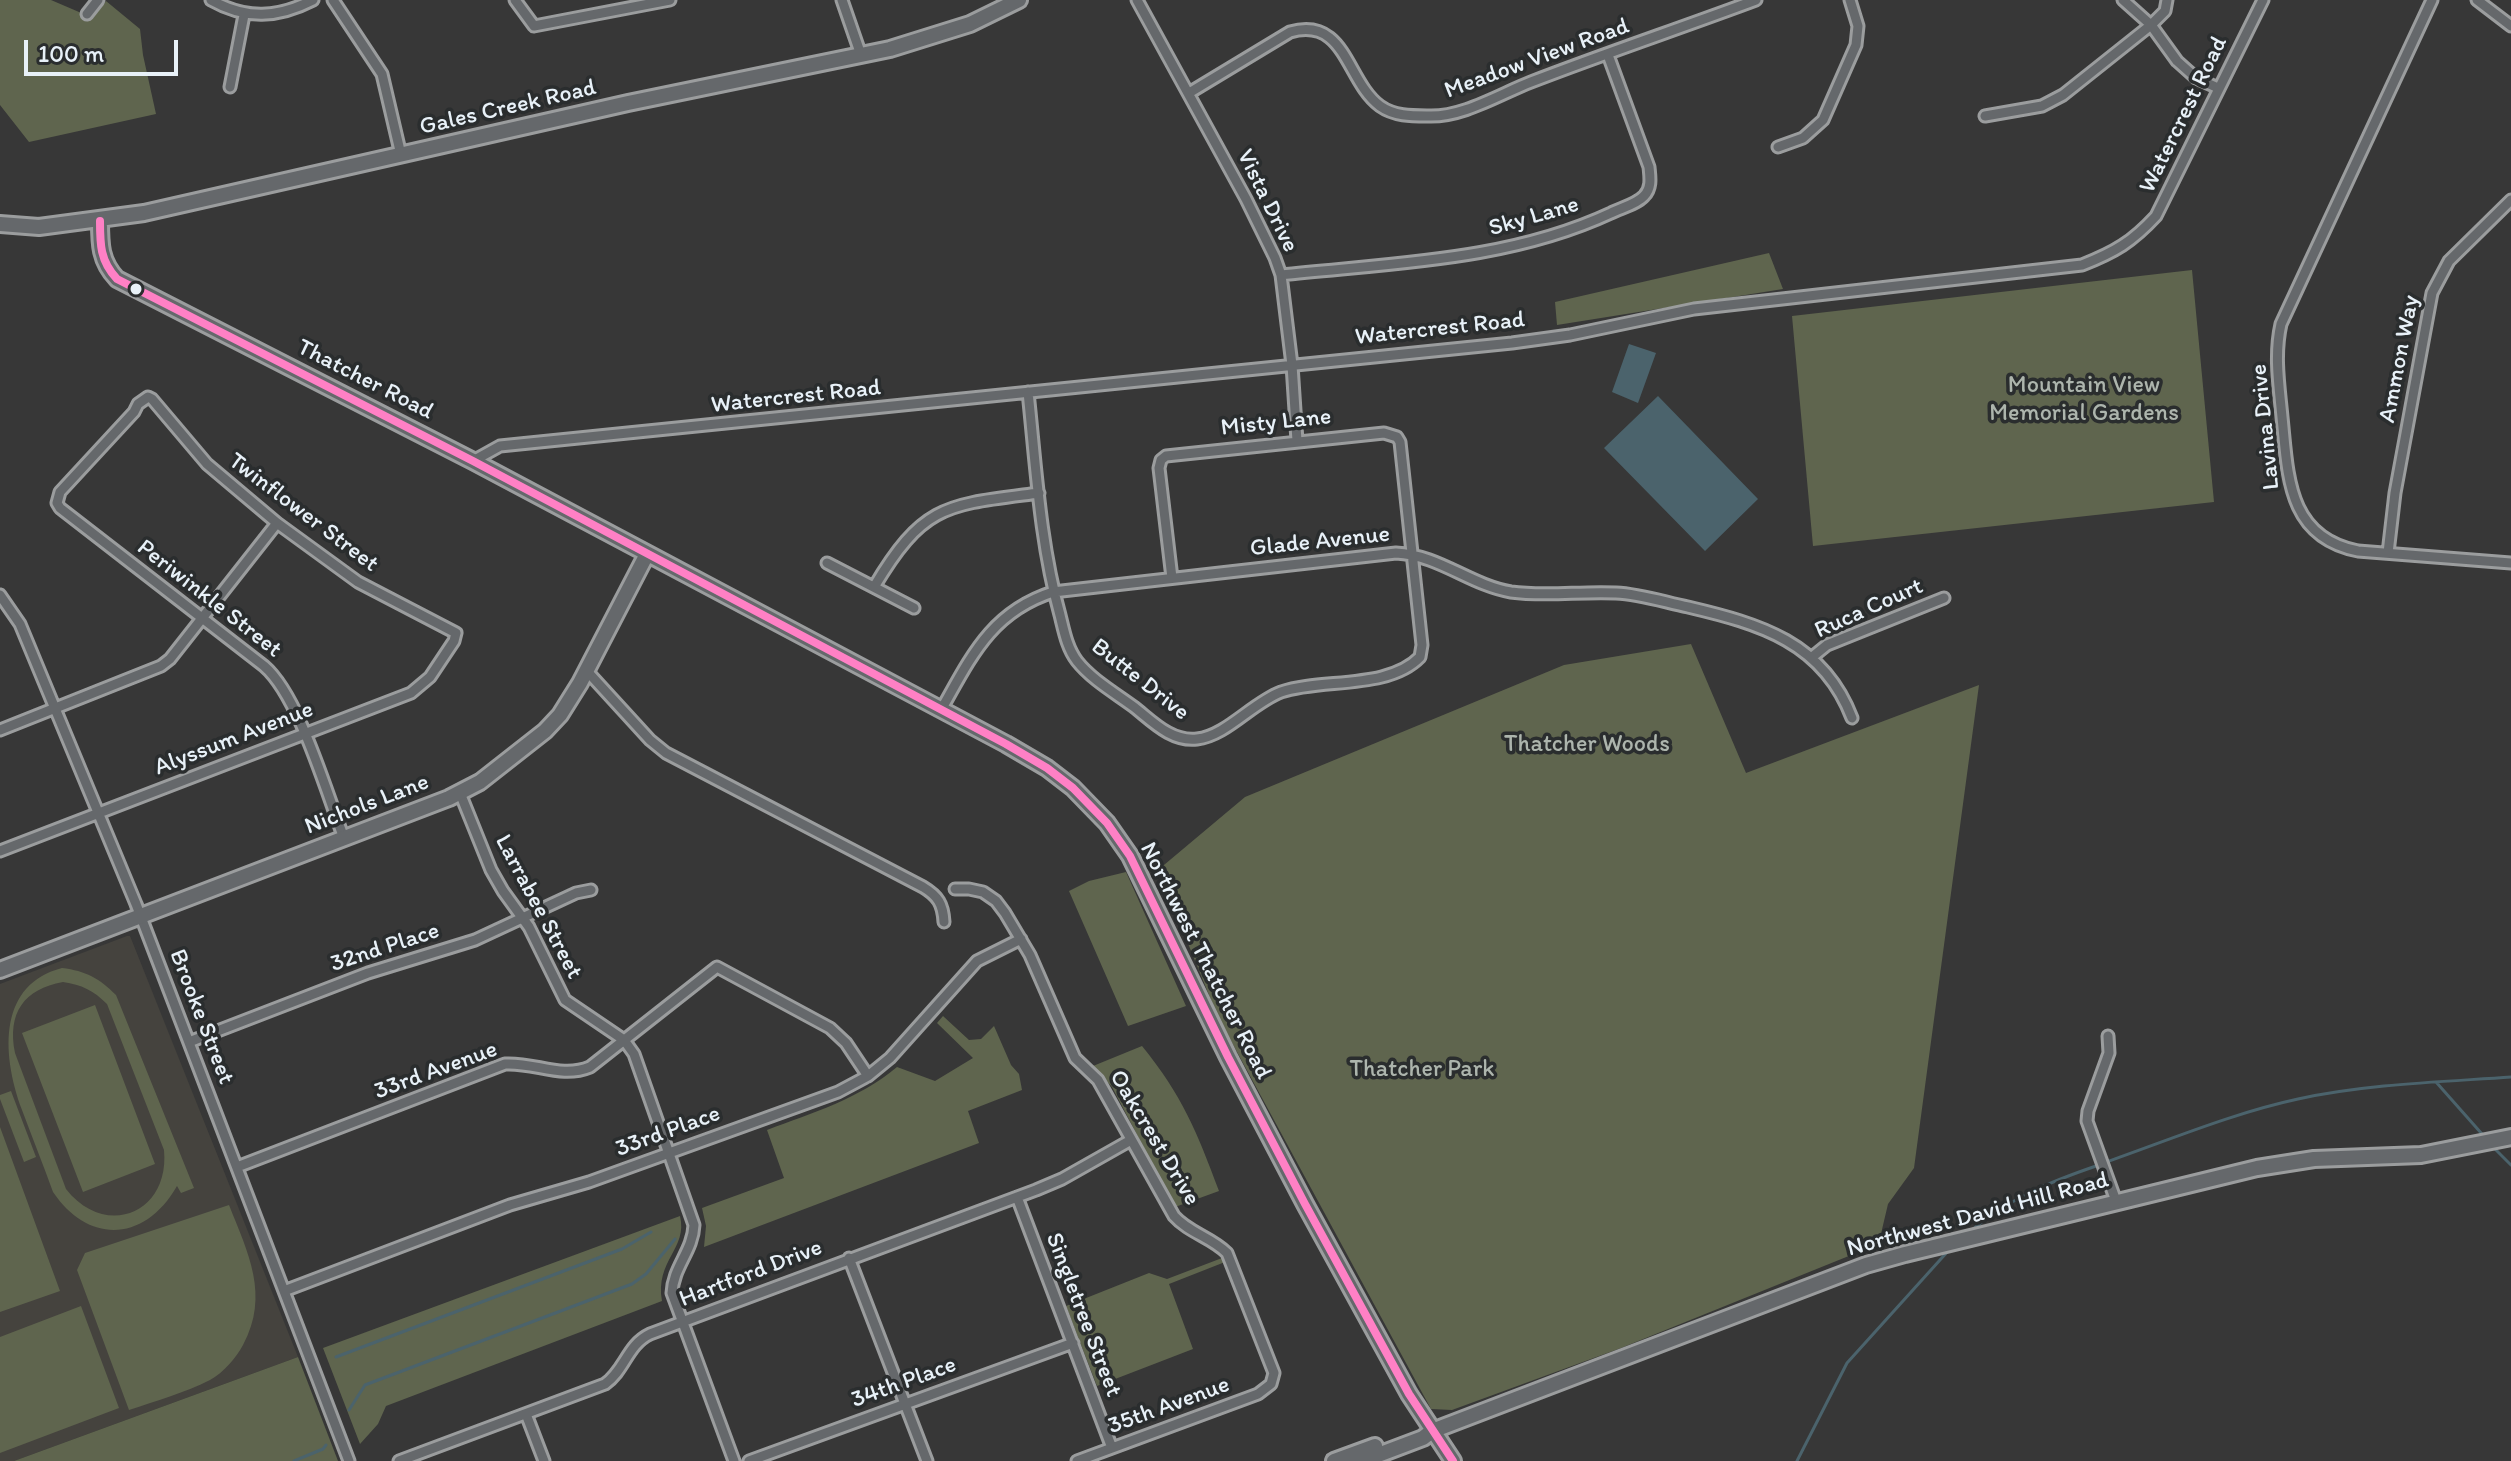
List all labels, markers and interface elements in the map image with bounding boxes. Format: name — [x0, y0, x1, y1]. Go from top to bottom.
street label: Meadow View Road — [1441, 12, 1633, 106]
scale bar — [28, 24, 182, 74]
street label: Watercrest Road — [2134, 32, 2234, 198]
text: 100 m — [38, 39, 104, 68]
street label: Gales Creek Road — [417, 74, 599, 142]
street label: Vista Drive — [1230, 145, 1304, 257]
street label: Sky Lane — [1486, 190, 1582, 244]
unlabelled marker — [128, 281, 144, 297]
street label: Ammon Way — [2374, 293, 2426, 425]
street label: Watercrest Road — [1354, 306, 1526, 352]
street label: Thatcher Road — [292, 333, 438, 427]
street label: Lavina Drive — [2245, 363, 2287, 491]
park label: Mountain View Memorial Gardens — [1989, 372, 2179, 428]
street label: Watercrest Road — [710, 374, 882, 420]
street label: Misty Lane — [1219, 403, 1333, 443]
street label: Twinflower Street — [222, 447, 384, 579]
street label: Glade Avenue — [1249, 520, 1391, 564]
street label: Periwinkle Street — [131, 534, 287, 664]
street label: Ruca Court — [1810, 572, 1928, 646]
street label: Butte Drive — [1085, 633, 1195, 727]
street label: Alyssum Avenue — [150, 695, 318, 783]
park label: Thatcher Woods — [1504, 731, 1670, 759]
street label: Nichols Lane — [301, 768, 433, 842]
street label: Larrabee Street — [488, 830, 588, 984]
street label: Northwest Thatcher Road — [1133, 838, 1277, 1084]
street label: 32nd Place — [327, 917, 443, 979]
street label: Brooke Street — [162, 945, 240, 1089]
street label: 33rd Avenue — [370, 1035, 502, 1107]
park label: Thatcher Park — [1349, 1056, 1495, 1084]
street label: Oakcrest Drive — [1102, 1065, 1206, 1211]
street label: 33rd Place — [612, 1100, 724, 1164]
street label: Northwest David Hill Road — [1844, 1166, 2112, 1264]
street label: Singletree Street — [1038, 1229, 1128, 1401]
street label: Hartford Drive — [675, 1234, 827, 1314]
street label: 34th Place — [848, 1351, 960, 1415]
street label: 35th Avenue — [1104, 1371, 1234, 1441]

